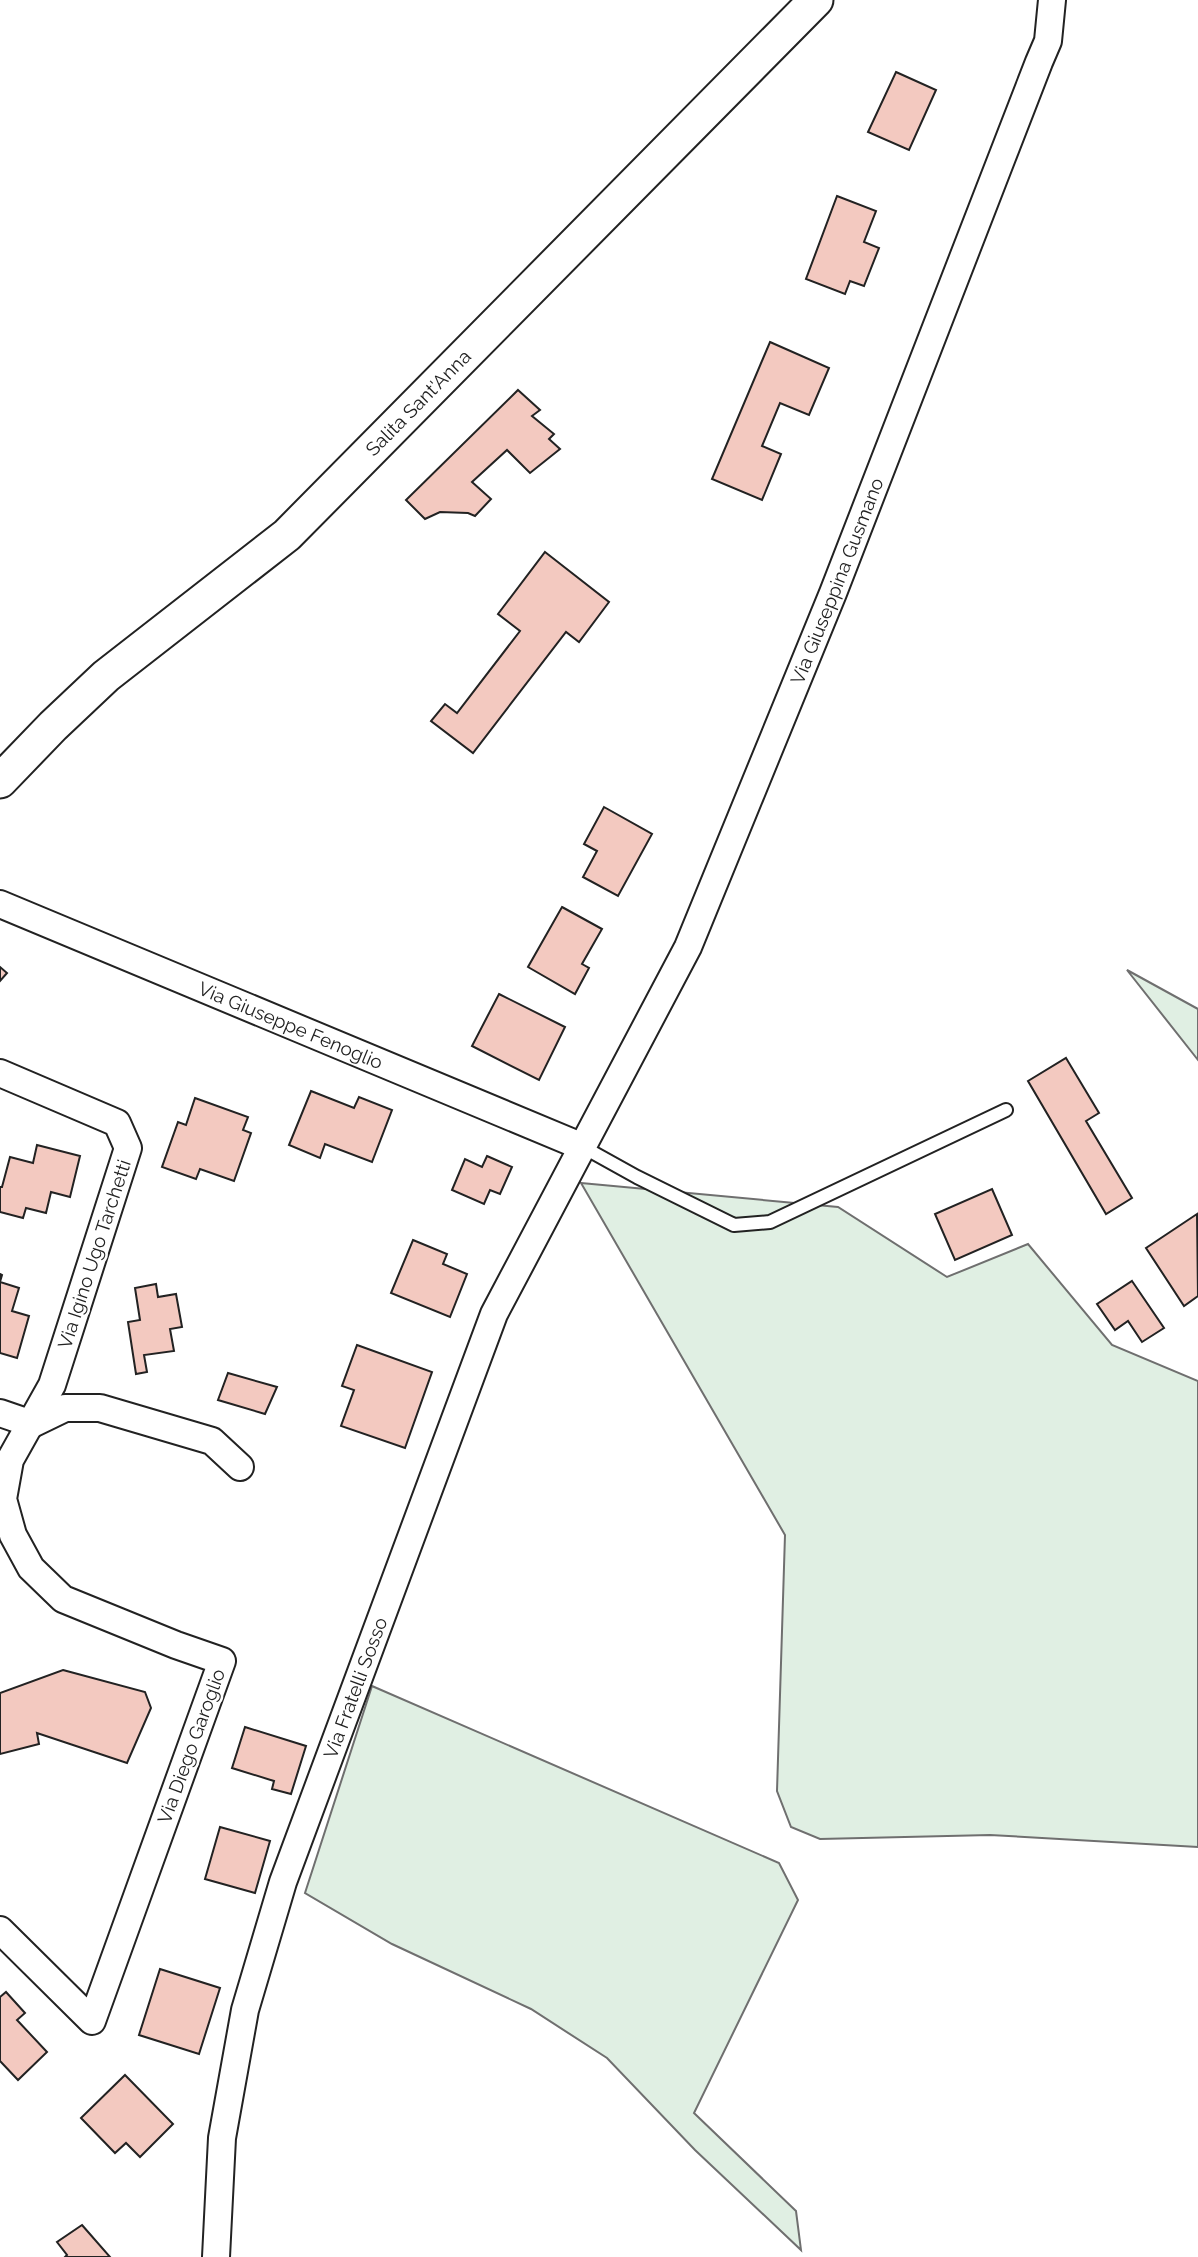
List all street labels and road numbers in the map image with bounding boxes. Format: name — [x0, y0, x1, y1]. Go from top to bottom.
street label: Salita Sant'Anna — [361, 345, 475, 460]
street label: Via Giuseppina Gusmano — [786, 475, 888, 687]
street label: Via Giuseppe Fenoglio — [195, 977, 386, 1073]
street label: Via Igino Ugo Tarchetti — [53, 1157, 135, 1351]
street label: Via Fratelli Sosso — [319, 1614, 391, 1761]
street label: Via Diego Garoglio — [153, 1666, 229, 1826]

